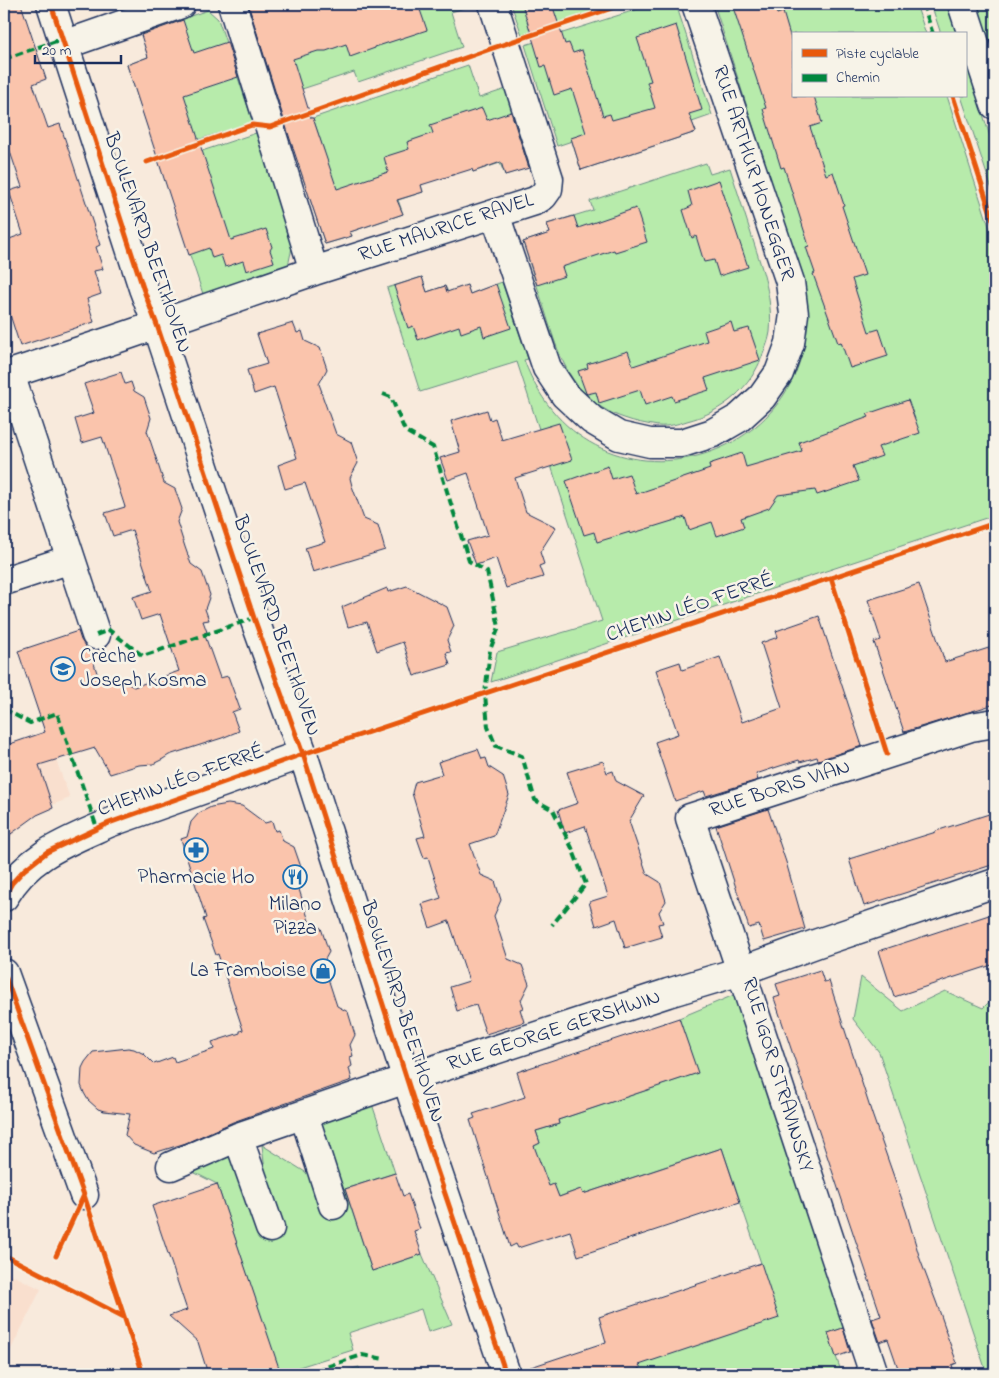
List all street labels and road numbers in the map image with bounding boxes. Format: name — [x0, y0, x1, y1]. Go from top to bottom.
street label: RUE ARTHUR HONEGGER — [704, 61, 802, 285]
street label: BOULEVARD BEETHOVEN — [95, 128, 199, 357]
street label: RUE MAURICE RAVEL — [354, 185, 538, 271]
street label: BOULEVARD BEETHOVEN — [224, 511, 328, 740]
street label: CHEMIN LÉO FERRÉ — [602, 565, 778, 651]
street label: CHEMIN LÉO FERRÉ — [93, 737, 269, 825]
street label: RUE BORIS VIAN — [706, 752, 854, 826]
street label: BOULEVARD BEETHOVEN — [352, 896, 452, 1127]
street label: RUE IGOR STRAVINSKY — [733, 974, 821, 1176]
street label: RUE GEORGE GERSHWIN — [443, 982, 665, 1080]

